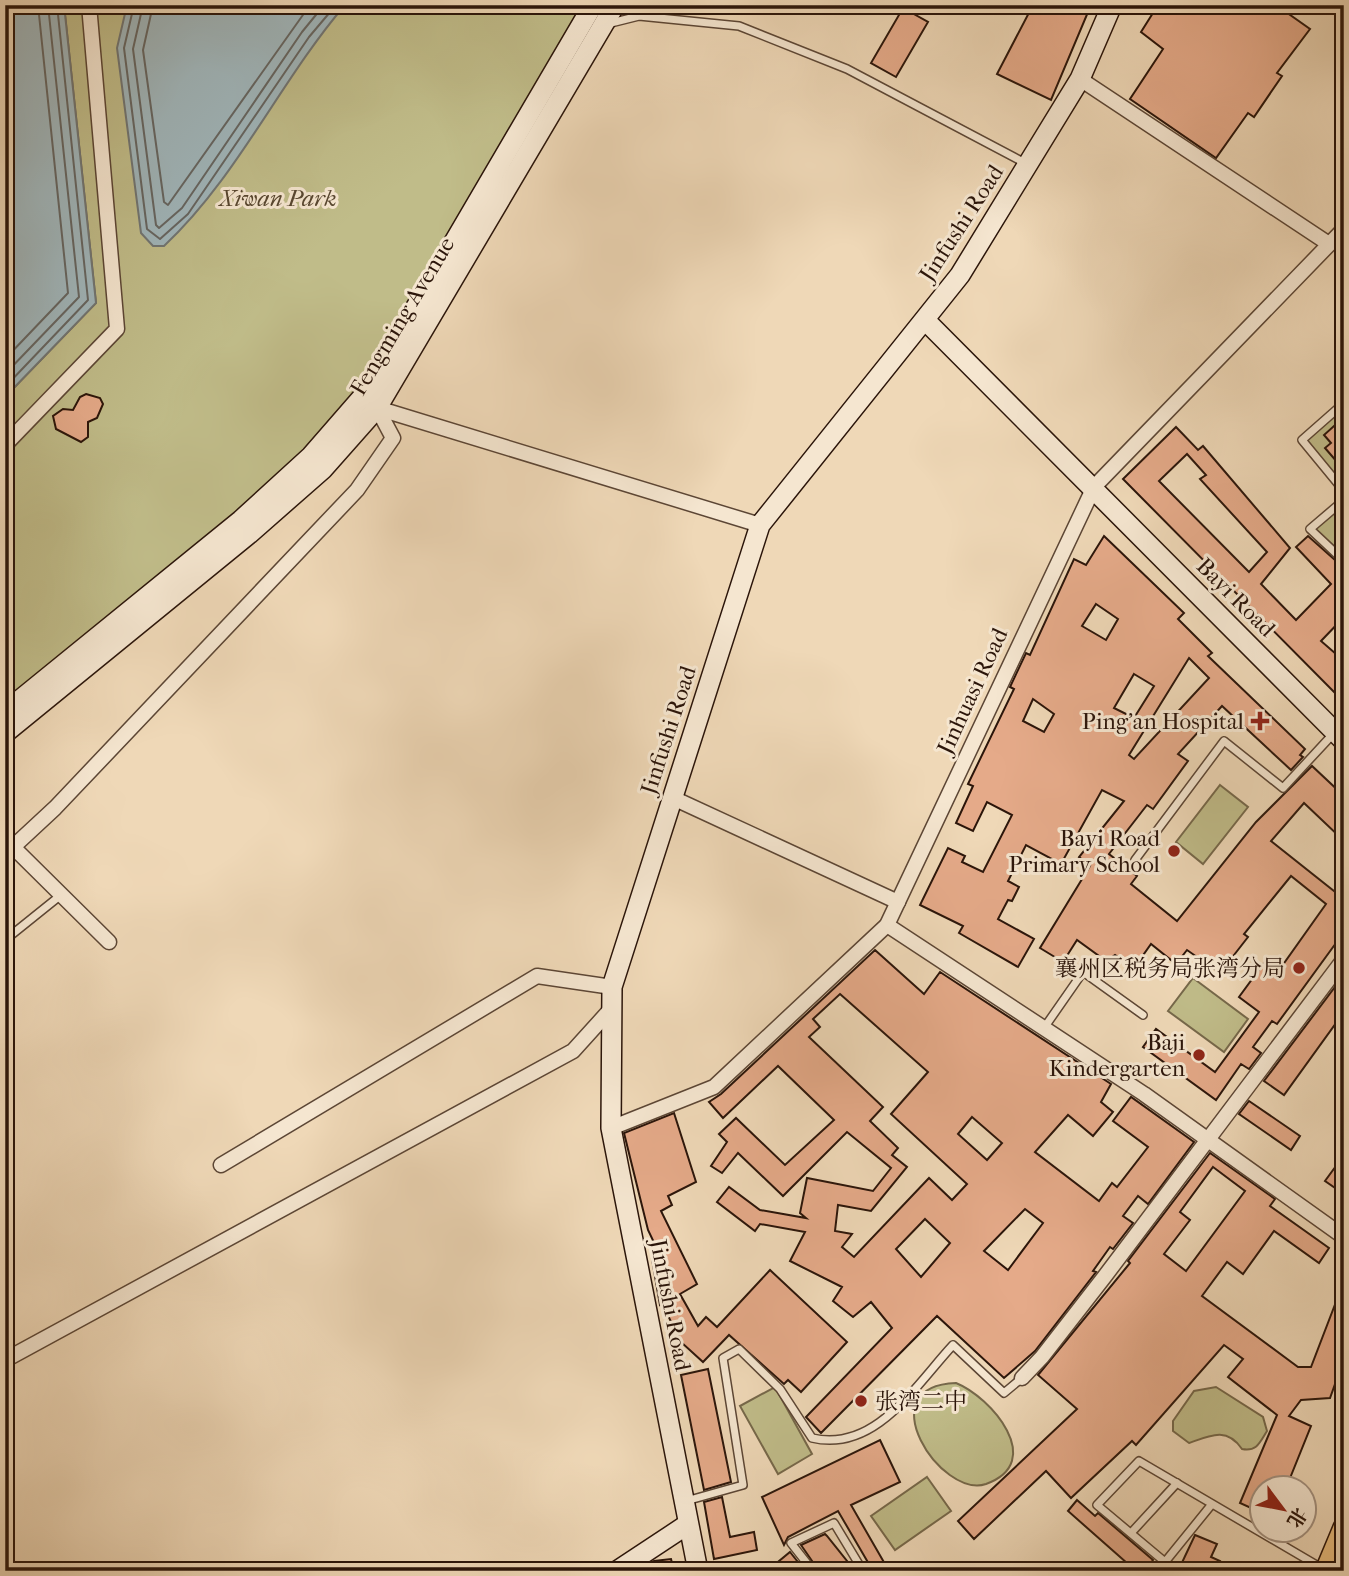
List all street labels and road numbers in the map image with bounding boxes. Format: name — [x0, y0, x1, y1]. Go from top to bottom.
street label: Jinfushi Road — [913, 160, 1009, 288]
street label: Fengming Avenue — [344, 232, 460, 400]
street label: Bayi Road — [1191, 552, 1281, 643]
street label: Jinhuasi Road — [931, 623, 1014, 760]
street label: Jinfushi Road — [634, 662, 702, 800]
street label: Jinfushi Road — [644, 1235, 697, 1374]

